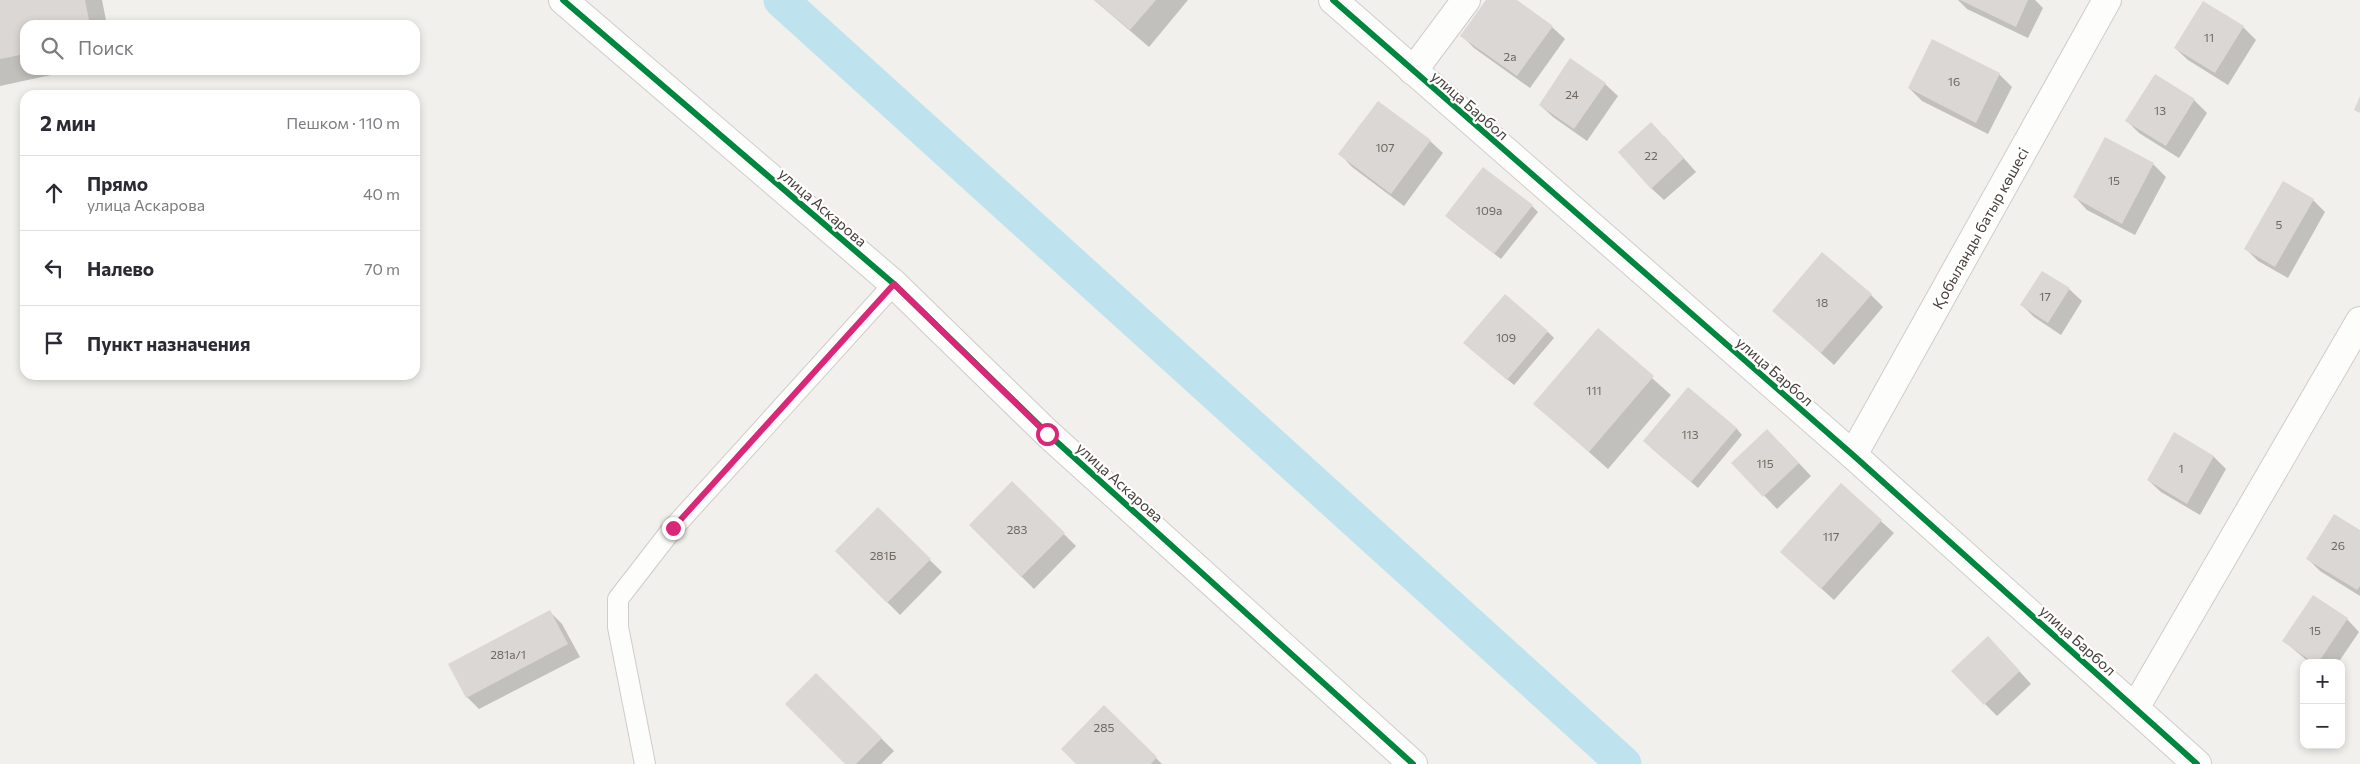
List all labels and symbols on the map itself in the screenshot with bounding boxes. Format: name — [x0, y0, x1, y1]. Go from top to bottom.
house number: 11 — [2204, 30, 2214, 44]
house number: 2а — [1504, 49, 1516, 63]
street label: улица Барбол — [1428, 67, 1512, 143]
house number: 16 — [1948, 74, 1960, 88]
house number: 24 — [1565, 87, 1579, 101]
house number: 13 — [2154, 103, 2166, 117]
house number: 107 — [1375, 140, 1395, 154]
street label: Қобыланды батыр көшесі — [1928, 144, 2032, 312]
house number: 22 — [1644, 148, 1658, 162]
street label: улица Аскарова — [775, 164, 871, 250]
house number: 15 — [2108, 173, 2120, 187]
house number: 109а — [1476, 203, 1502, 217]
house number: 5 — [2276, 217, 2283, 231]
house number: 17 — [2039, 289, 2051, 303]
house number: 18 — [1816, 295, 1828, 309]
house number: 109 — [1496, 330, 1516, 344]
street label: улица Барбол — [1733, 333, 1817, 409]
house number: 111 — [1586, 383, 1602, 397]
route start — [1036, 423, 1059, 446]
house number: 113 — [1681, 427, 1699, 441]
street label: улица Аскарова — [1073, 438, 1167, 526]
house number: 115 — [1756, 456, 1774, 470]
house number: 1 — [2178, 461, 2184, 475]
route end — [662, 517, 685, 540]
house number: 283 — [1007, 522, 1028, 536]
house number: 117 — [1823, 529, 1839, 543]
house number: 26 — [2331, 538, 2345, 552]
house number: 281Б — [870, 548, 897, 562]
street label: улица Барбол — [2036, 601, 2120, 679]
house number: 15 — [2309, 623, 2321, 637]
house number: 281а/1 — [490, 647, 526, 661]
house number: 285 — [1094, 720, 1114, 734]

